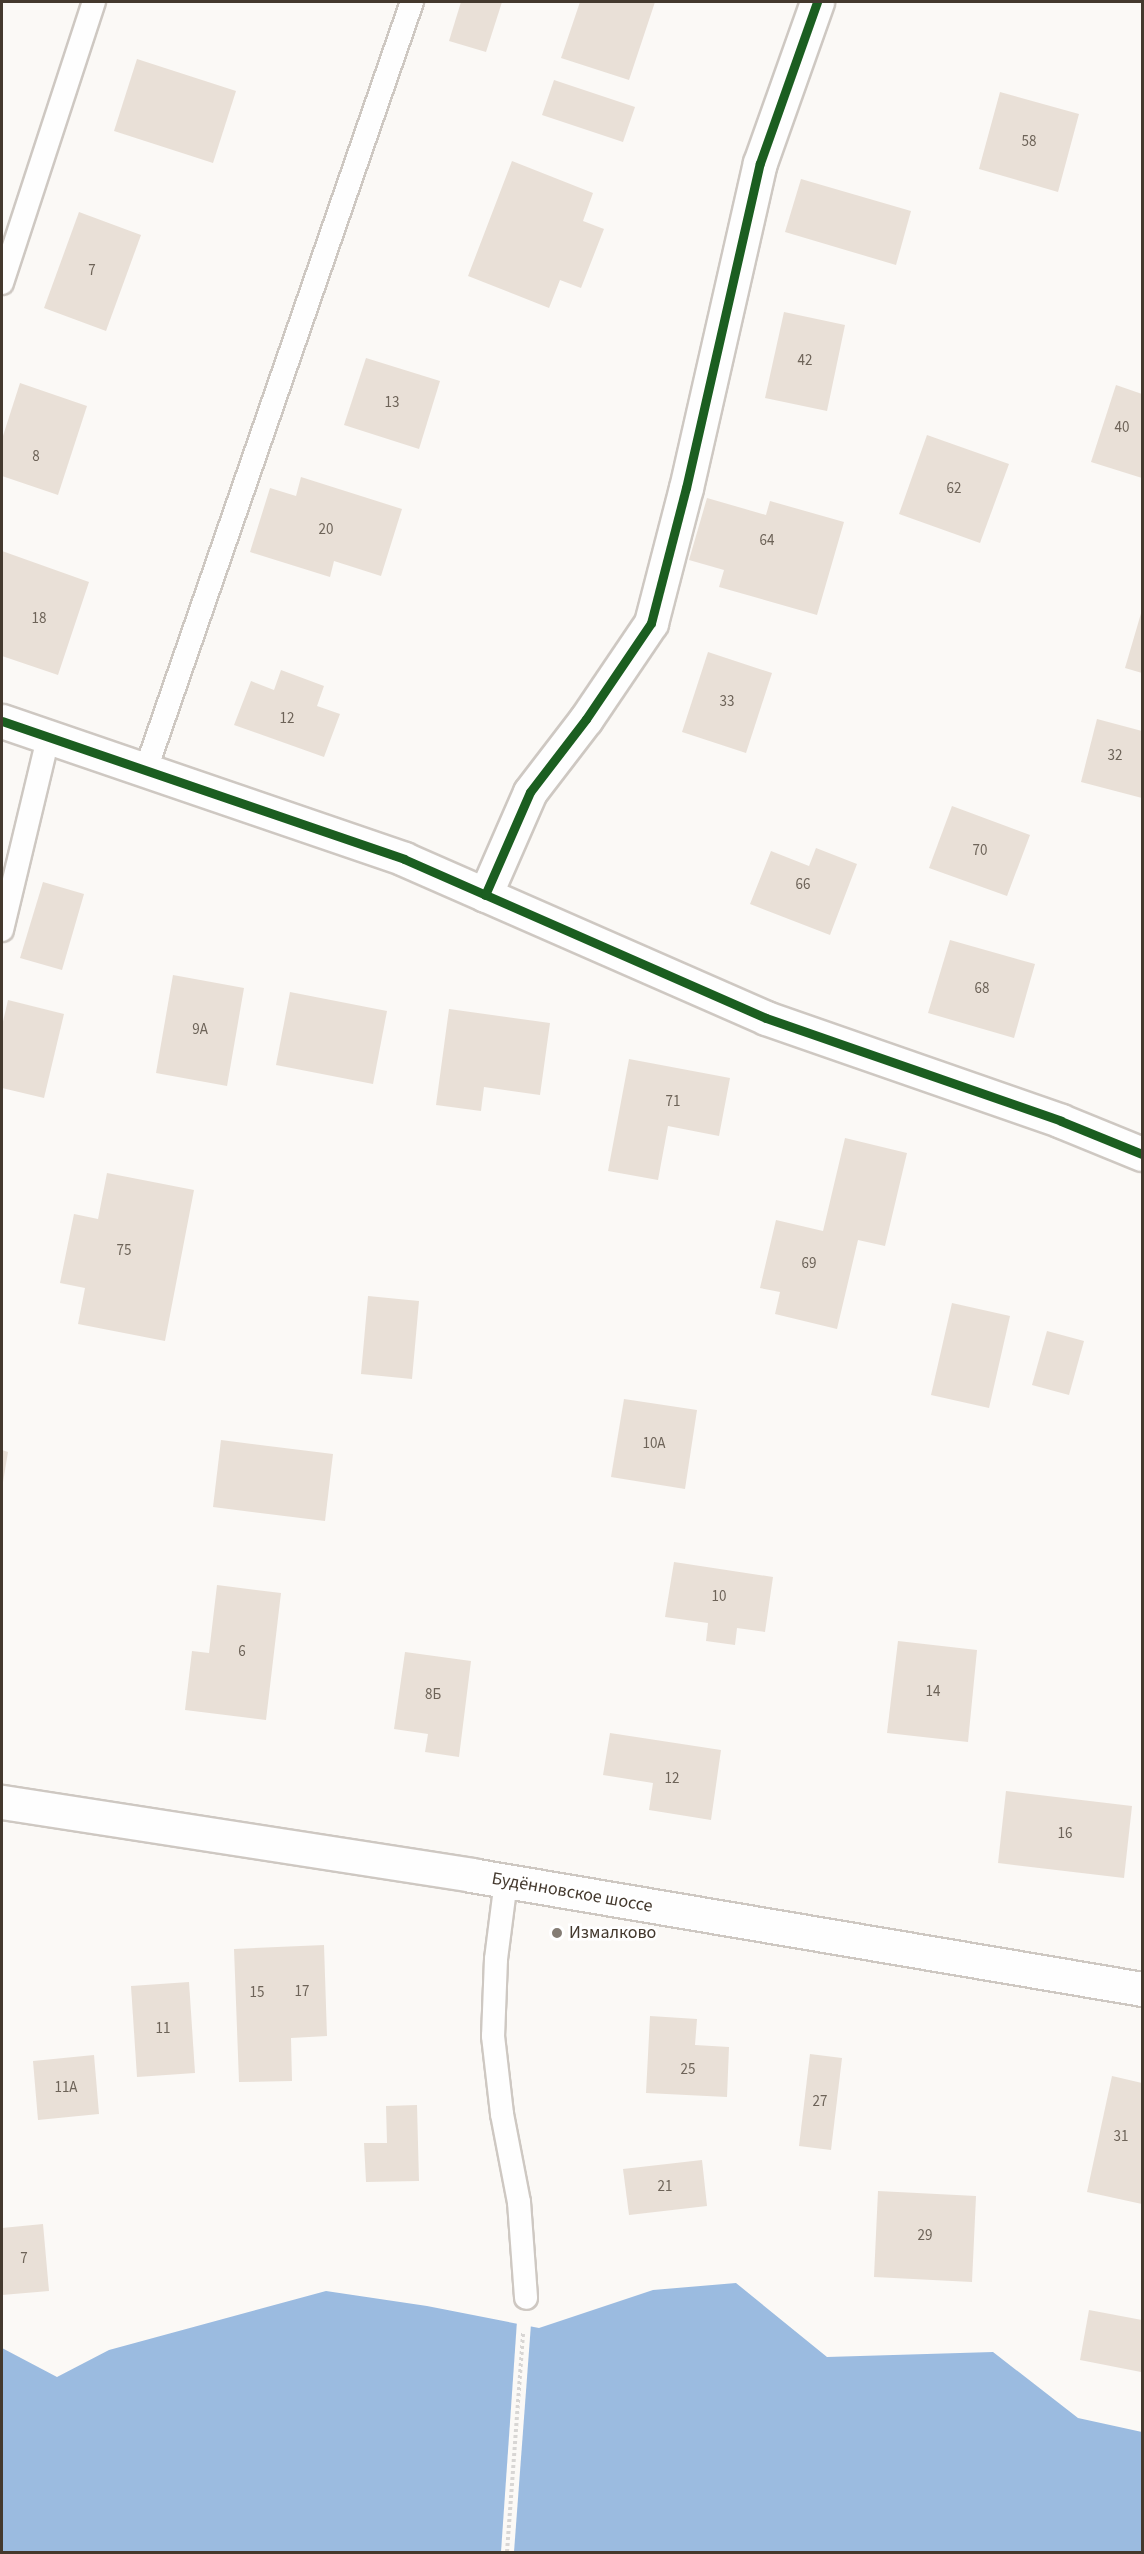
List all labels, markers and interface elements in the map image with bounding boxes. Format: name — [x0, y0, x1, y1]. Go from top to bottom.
house number: 58 — [1022, 133, 1036, 151]
house number: 7 — [88, 262, 96, 280]
house number: 42 — [798, 352, 812, 370]
house number: 13 — [385, 394, 399, 412]
house number: 40 — [1115, 419, 1129, 437]
house number: 8 — [32, 448, 40, 466]
house number: 62 — [947, 480, 961, 498]
house number: 20 — [319, 521, 333, 539]
house number: 64 — [760, 532, 774, 550]
house number: 18 — [32, 610, 46, 628]
house number: 33 — [720, 693, 734, 711]
house number: 12 — [280, 710, 294, 728]
house number: 32 — [1108, 747, 1122, 765]
house number: 70 — [973, 842, 987, 860]
house number: 66 — [796, 876, 810, 894]
house number: 68 — [975, 980, 989, 998]
house number: 9А — [192, 1021, 208, 1039]
house number: 71 — [666, 1093, 680, 1111]
house number: 75 — [117, 1242, 131, 1260]
house number: 69 — [802, 1255, 816, 1273]
house number: 10А — [642, 1435, 666, 1453]
house number: 10 — [712, 1588, 726, 1606]
house number: 6 — [238, 1643, 246, 1661]
house number: 14 — [926, 1683, 940, 1701]
house number: 8Б — [425, 1686, 441, 1704]
house number: 12 — [665, 1770, 679, 1788]
house number: 16 — [1058, 1825, 1072, 1843]
street label: Будённовское шоссе — [490, 1868, 654, 1918]
place label: Измалково — [569, 1922, 656, 1944]
marker: Измалково — [550, 1926, 564, 1940]
house number: 17 — [295, 1983, 309, 2001]
house number: 15 — [250, 1984, 264, 2002]
house number: 11 — [156, 2020, 170, 2038]
house number: 25 — [681, 2061, 695, 2079]
house number: 11А — [54, 2079, 78, 2097]
house number: 27 — [813, 2093, 827, 2111]
house number: 31 — [1114, 2128, 1128, 2146]
house number: 21 — [658, 2178, 672, 2196]
house number: 29 — [918, 2227, 932, 2245]
house number: 7 — [20, 2250, 28, 2268]

